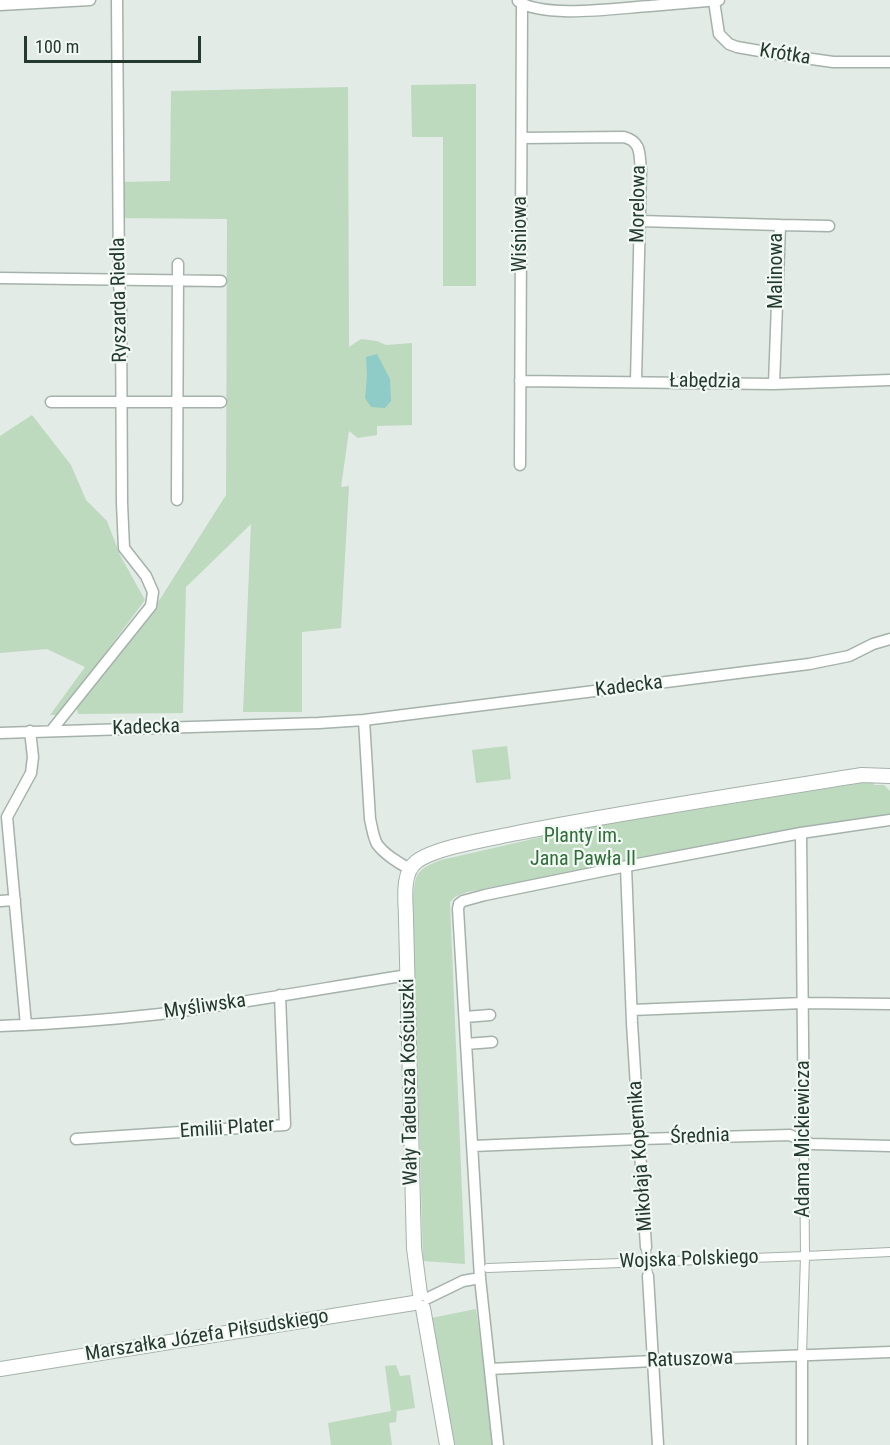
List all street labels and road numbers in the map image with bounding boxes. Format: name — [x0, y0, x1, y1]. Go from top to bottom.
street label: Krótka — [758, 39, 812, 71]
street label: Morelowa — [626, 165, 652, 243]
street label: Wiśniowa — [509, 196, 533, 272]
street label: Malinowa — [765, 233, 789, 309]
street label: Ryszarda Riedla — [107, 237, 133, 363]
street label: Łabędzia — [669, 369, 741, 395]
street label: Kadecka — [594, 671, 664, 703]
street label: Kadecka — [112, 715, 180, 741]
street label: Wały Tadeusza Kościuszki — [396, 978, 424, 1186]
street label: Myśliwska — [163, 989, 247, 1025]
street label: Adama Mickiewicza — [792, 1060, 816, 1218]
street label: Mikołaja Kopernika — [624, 1080, 658, 1232]
street label: Emilii Plater — [179, 1114, 275, 1144]
street label: Średnia — [670, 1124, 730, 1150]
street label: Wojska Polskiego — [619, 1246, 759, 1274]
street label: Marszałka Józefa Piłsudskiego — [84, 1305, 330, 1367]
street label: Ratuszowa — [647, 1347, 733, 1373]

